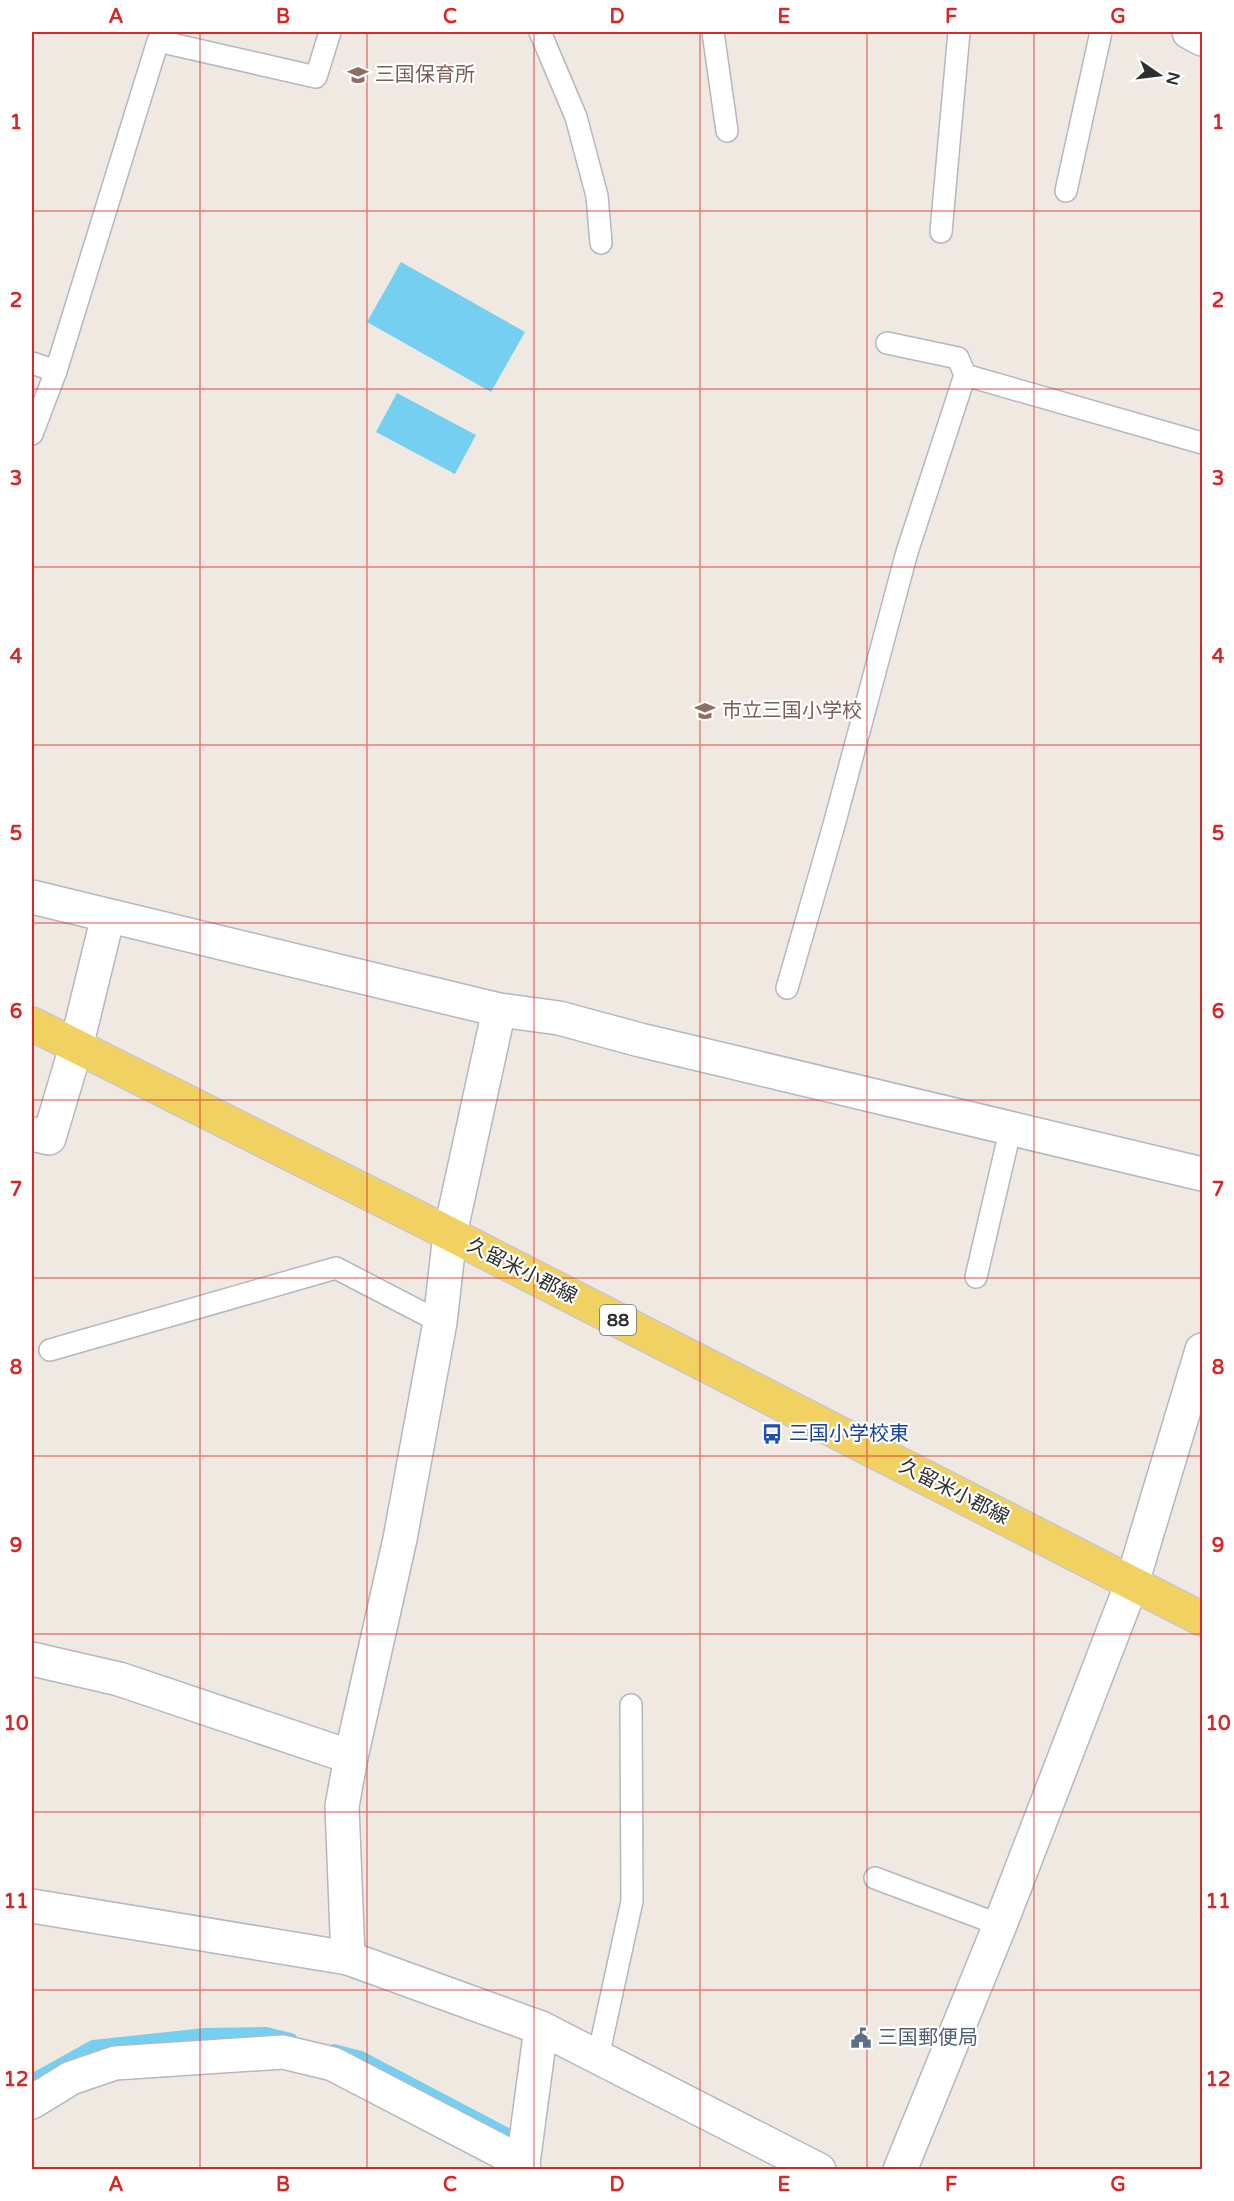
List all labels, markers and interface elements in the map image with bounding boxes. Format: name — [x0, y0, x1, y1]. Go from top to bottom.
text: A — [109, 5, 124, 29]
text: B — [276, 5, 290, 29]
text: C — [443, 5, 457, 29]
text: D — [609, 5, 625, 29]
text: E — [778, 5, 791, 29]
text: F — [945, 5, 957, 29]
text: G — [1110, 5, 1126, 29]
north arrow — [1129, 45, 1189, 105]
school or university icon: 三国保育所 — [346, 63, 370, 87]
place label: 三国保育所 — [375, 63, 475, 87]
text: N — [1161, 70, 1184, 87]
text: 1 — [10, 111, 22, 135]
text: 1 — [1212, 111, 1224, 135]
text: 2 — [10, 289, 22, 313]
text: 2 — [1212, 289, 1224, 313]
text: 3 — [10, 467, 22, 491]
text: 3 — [1212, 467, 1224, 491]
text: 4 — [10, 645, 23, 669]
text: 4 — [1212, 645, 1225, 669]
school or university icon: 市立三国小学校 — [693, 699, 717, 723]
place label: 市立三国小学校 — [722, 699, 862, 723]
text: 5 — [10, 822, 22, 846]
text: 5 — [1212, 822, 1224, 846]
text: 6 — [10, 1000, 22, 1024]
text: 6 — [1212, 1000, 1224, 1024]
text: 7 — [10, 1178, 22, 1202]
text: 7 — [1212, 1178, 1224, 1202]
street label: 久留米小郡線 — [463, 1233, 581, 1309]
road number: 88 — [600, 1305, 636, 1335]
text: 8 — [10, 1356, 22, 1380]
text: 8 — [1212, 1356, 1224, 1380]
bus stop icon: 三国小学校東 — [760, 1422, 784, 1446]
place label: 三国小学校東 — [789, 1422, 909, 1446]
street label: 久留米小郡線 — [895, 1454, 1013, 1530]
text: 9 — [10, 1534, 22, 1558]
text: 9 — [1212, 1534, 1224, 1558]
text: 10 — [3, 1712, 29, 1736]
text: 10 — [1205, 1712, 1231, 1736]
text: 11 — [3, 1890, 29, 1914]
text: 11 — [1205, 1890, 1231, 1914]
public building icon: 三国郵便局 — [849, 2026, 873, 2050]
place label: 三国郵便局 — [878, 2026, 978, 2050]
text: 12 — [3, 2068, 29, 2092]
text: 12 — [1205, 2068, 1231, 2092]
text: A — [109, 2173, 124, 2197]
text: B — [276, 2173, 290, 2197]
text: C — [443, 2173, 457, 2197]
text: D — [609, 2173, 625, 2197]
text: E — [778, 2173, 791, 2197]
text: F — [945, 2173, 957, 2197]
text: G — [1110, 2173, 1126, 2197]

